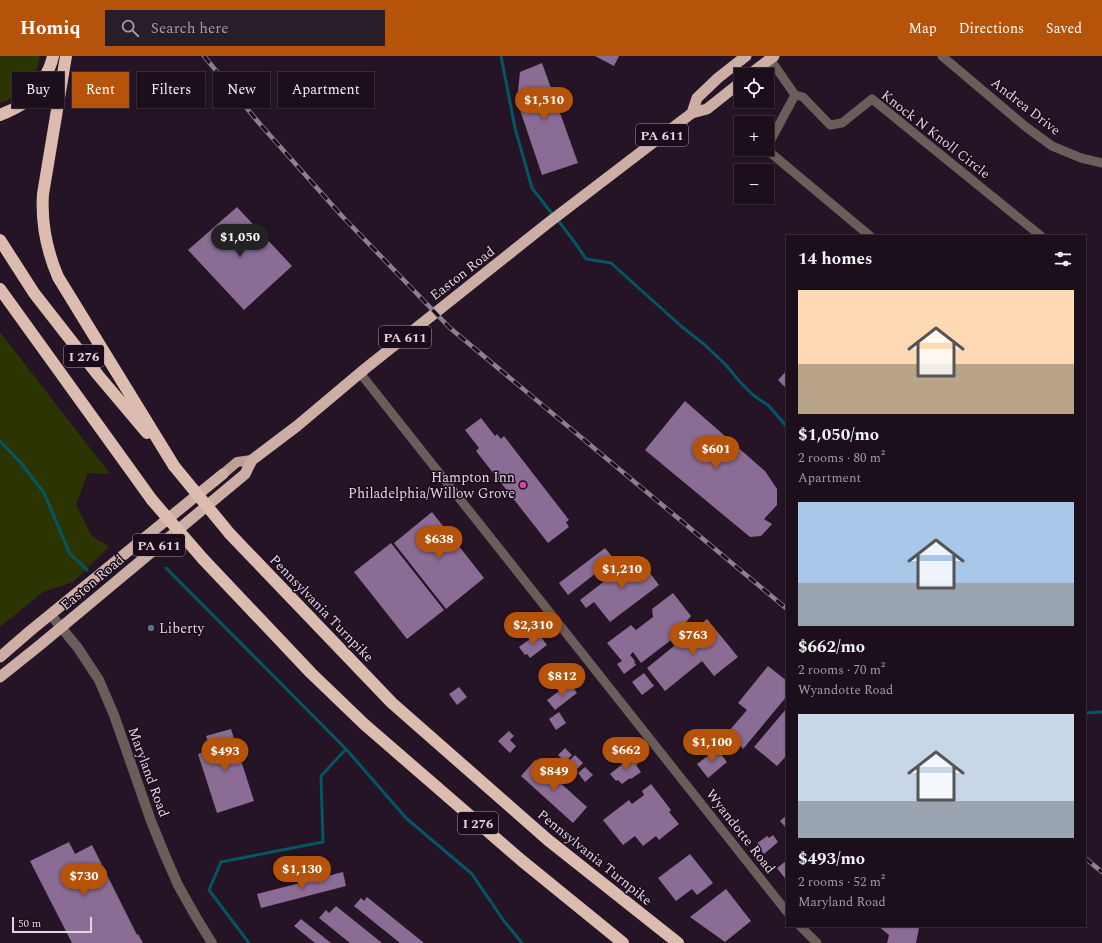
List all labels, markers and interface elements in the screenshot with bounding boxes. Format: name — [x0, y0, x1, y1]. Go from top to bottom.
search box — [105, 10, 385, 46]
text: Homiq — [20, 14, 81, 43]
icon: search — [119, 17, 141, 39]
text: Search here — [151, 17, 228, 40]
text: Map — [909, 18, 937, 39]
text: Directions — [959, 18, 1024, 39]
text: Saved — [1046, 18, 1082, 39]
map controls — [734, 68, 774, 204]
button: locate — [734, 68, 774, 108]
chip: Buy — [12, 72, 64, 108]
chip: Rent — [72, 72, 129, 108]
chip: Filters — [137, 72, 205, 108]
chip: New — [213, 72, 270, 108]
chip: Apartment — [278, 72, 374, 108]
street label: Andrea Drive — [986, 72, 1065, 141]
street label: Knock N Knoll Circle — [877, 85, 995, 184]
pin: $1,510 — [511, 87, 577, 121]
text: $1,510 — [524, 90, 564, 110]
button: + — [734, 116, 774, 156]
road number: PA 611 — [636, 124, 688, 146]
button: − — [734, 164, 774, 204]
pin: $1,050 — [207, 224, 273, 258]
text: $1,050 — [220, 227, 260, 247]
street label: Easton Road — [425, 241, 499, 306]
text: 14 homes — [798, 246, 872, 272]
icon: filters — [1052, 248, 1074, 270]
icon: home — [900, 316, 972, 388]
road number: PA 611 — [379, 326, 431, 348]
road number: I 276 — [64, 345, 104, 367]
text: $1,050/mo — [798, 422, 879, 448]
pin: $601 — [692, 436, 740, 470]
text: $601 — [701, 439, 731, 459]
text: 2 rooms · 80 m² — [798, 448, 885, 468]
place label: Hampton Inn Philadelphia/Willow Grove — [348, 467, 515, 504]
text: Apartment — [798, 468, 861, 488]
marker: Hampton Inn Philadelphia/Willow Grove — [518, 480, 528, 490]
pin: $638 — [415, 526, 463, 560]
icon: home — [900, 528, 972, 600]
text: $638 — [424, 529, 454, 549]
road number: PA 611 — [133, 534, 185, 556]
street label: Easton Road — [56, 549, 129, 615]
street label: Pennsylvania Turnpike — [265, 550, 379, 667]
pin: $1,210 — [589, 556, 655, 590]
text: $1,210 — [602, 559, 642, 579]
pin: $2,310 — [500, 612, 566, 646]
text: $2,310 — [513, 615, 553, 635]
place label: Liberty — [159, 618, 205, 639]
pin: $763 — [669, 622, 717, 656]
marker: Liberty — [146, 623, 156, 633]
text: $763 — [678, 625, 708, 645]
text: $662/mo — [798, 634, 865, 660]
text: 2 rooms · 70 m² — [798, 660, 885, 680]
pin: $812 — [538, 663, 586, 697]
text: $812 — [547, 666, 577, 686]
text: Wyandotte Road — [798, 680, 893, 700]
street label: Maryland Road — [122, 724, 175, 820]
pin: $1,100 — [679, 729, 745, 763]
text: $1,100 — [692, 732, 732, 752]
pin: $662 — [602, 737, 650, 771]
pin: $493 — [201, 738, 249, 772]
text: $662 — [611, 740, 641, 760]
icon: home — [900, 740, 972, 812]
text: $493 — [210, 741, 240, 761]
pin: $849 — [530, 758, 578, 792]
text: $849 — [539, 761, 569, 781]
street label: Wyandotte Road — [701, 784, 781, 878]
street label: Pennsylvania Turnpike — [533, 804, 657, 911]
road number: I 276 — [458, 812, 498, 834]
text: $493/mo — [798, 846, 865, 872]
pin: $1,130 — [269, 856, 335, 890]
text: $1,130 — [282, 859, 322, 879]
pin: $730 — [60, 863, 108, 897]
text: $730 — [69, 866, 99, 886]
text: 2 rooms · 52 m² — [798, 872, 885, 892]
text: Maryland Road — [798, 892, 886, 912]
scale bar — [12, 915, 92, 934]
text: 50 m — [18, 915, 41, 932]

